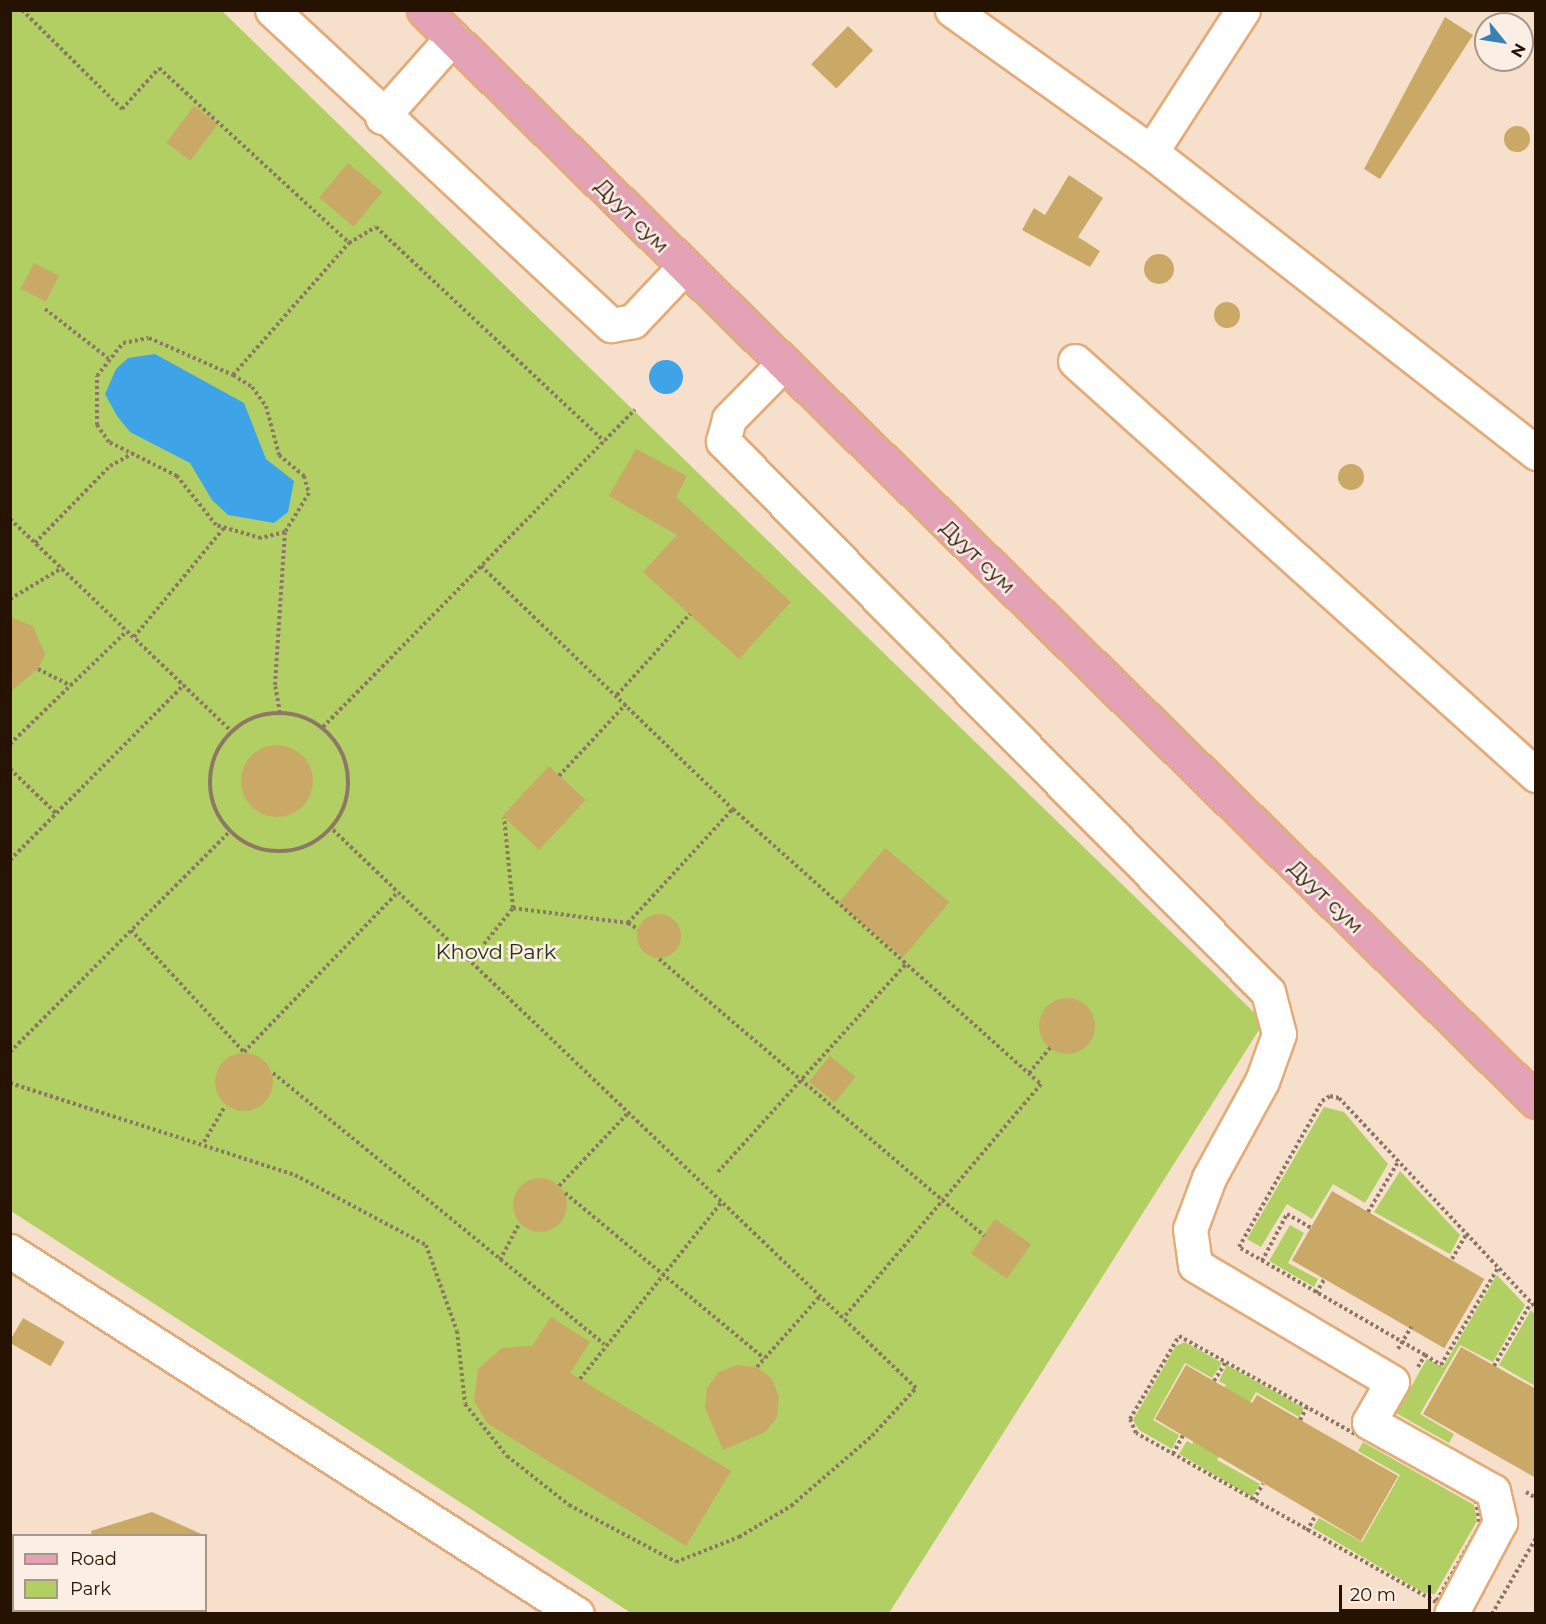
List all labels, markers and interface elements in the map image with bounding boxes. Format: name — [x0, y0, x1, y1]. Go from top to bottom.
north arrow — [1474, 12, 1534, 72]
text: N — [1507, 40, 1530, 61]
street label: Дуут сум — [590, 174, 674, 258]
street label: Дуут сум — [935, 515, 1021, 599]
street label: Дуут сум — [1283, 855, 1369, 939]
park label: Khovd Park — [436, 939, 556, 965]
legend — [12, 1534, 207, 1612]
text: Road — [70, 1548, 117, 1570]
scale bar — [1342, 1573, 1434, 1611]
text: Park — [70, 1578, 111, 1600]
text: 20 m — [1350, 1584, 1396, 1606]

